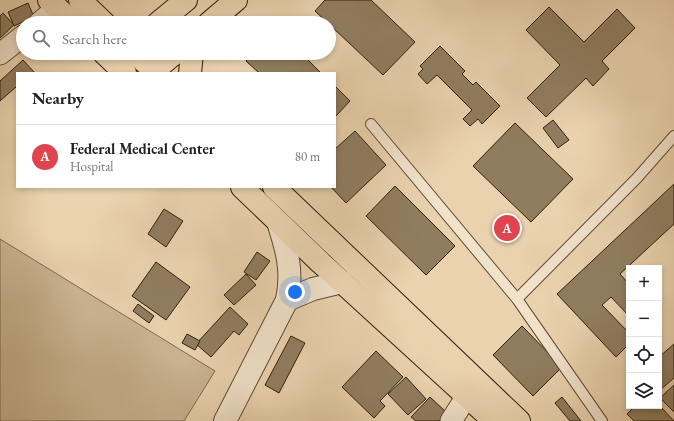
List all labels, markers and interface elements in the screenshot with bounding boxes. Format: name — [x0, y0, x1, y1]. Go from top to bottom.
search box — [16, 16, 336, 60]
icon: search — [30, 27, 52, 49]
text: Search here — [62, 29, 127, 48]
text: Nearby — [32, 87, 84, 109]
text: Federal Medical Center — [70, 139, 215, 158]
text: A — [40, 148, 50, 165]
text: 80 m — [295, 148, 320, 165]
text: Hospital — [70, 158, 114, 175]
pin: A — [494, 213, 520, 243]
map controls — [626, 265, 662, 409]
button: + — [626, 265, 662, 301]
your location — [285, 282, 305, 302]
button: − — [626, 301, 662, 337]
button: locate — [626, 337, 662, 373]
button: layers — [626, 373, 662, 409]

